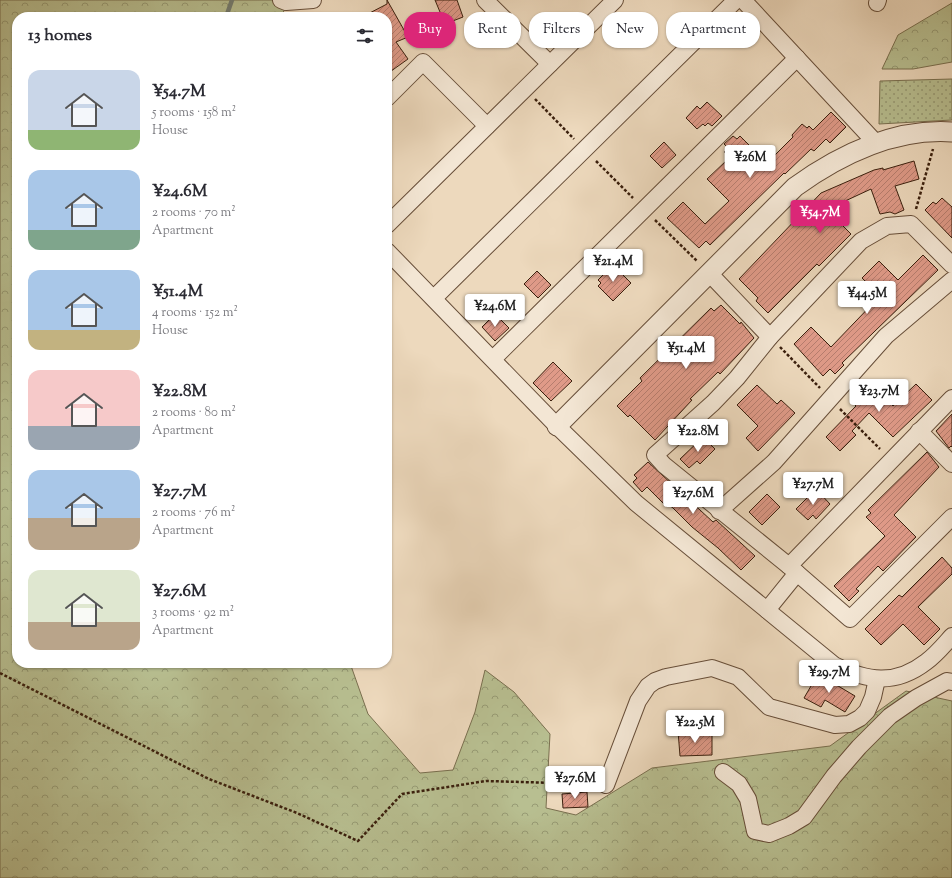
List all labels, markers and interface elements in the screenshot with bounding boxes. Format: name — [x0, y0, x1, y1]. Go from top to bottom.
chip: Buy — [404, 12, 456, 48]
chip: Rent — [464, 12, 521, 48]
chip: Filters — [529, 12, 594, 48]
chip: New — [602, 12, 658, 48]
chip: Apartment — [666, 12, 760, 48]
text: 13 homes — [28, 24, 92, 48]
icon: filters — [354, 25, 376, 47]
text: ¥54.7M — [152, 80, 206, 104]
icon: home — [60, 86, 108, 134]
text: 5 rooms · 158 m² — [152, 104, 236, 122]
text: House — [152, 122, 188, 140]
pin: ¥26M — [726, 145, 774, 179]
text: ¥26M — [734, 149, 766, 167]
text: ¥24.6M — [152, 180, 207, 204]
icon: home — [60, 186, 108, 234]
pin: ¥54.7M — [787, 200, 853, 234]
text: 2 rooms · 70 m² — [152, 204, 236, 222]
text: ¥54.7M — [800, 204, 840, 222]
text: Apartment — [152, 222, 213, 240]
pin: ¥21.4M — [580, 249, 646, 283]
text: ¥21.4M — [593, 253, 633, 271]
text: ¥51.4M — [152, 280, 203, 304]
pin: ¥44.5M — [834, 281, 900, 315]
text: ¥44.5M — [847, 285, 887, 303]
icon: home — [60, 286, 108, 334]
pin: ¥24.6M — [462, 294, 528, 328]
text: ¥24.6M — [474, 298, 516, 316]
text: 4 rooms · 152 m² — [152, 304, 238, 322]
text: House — [152, 322, 188, 340]
pin: ¥51.4M — [653, 336, 719, 370]
text: ¥51.4M — [666, 340, 706, 358]
pin: ¥23.7M — [846, 379, 912, 413]
text: ¥22.8M — [152, 380, 207, 404]
text: ¥23.7M — [858, 383, 900, 401]
icon: home — [60, 386, 108, 434]
text: 2 rooms · 80 m² — [152, 404, 236, 422]
pin: ¥22.8M — [665, 419, 731, 453]
text: Apartment — [152, 422, 213, 440]
text: ¥22.8M — [677, 423, 719, 441]
pin: ¥27.7M — [780, 472, 846, 506]
text: ¥27.7M — [792, 476, 834, 494]
text: ¥27.7M — [152, 480, 207, 504]
pin: ¥27.6M — [660, 481, 726, 515]
text: ¥27.6M — [672, 485, 714, 503]
icon: home — [60, 486, 108, 534]
text: 2 rooms · 76 m² — [152, 504, 236, 522]
text: Apartment — [152, 522, 213, 540]
text: ¥27.6M — [152, 580, 207, 604]
icon: home — [60, 586, 108, 634]
text: 3 rooms · 92 m² — [152, 604, 234, 622]
text: Apartment — [152, 622, 213, 640]
pin: ¥29.7M — [796, 660, 862, 694]
text: ¥29.7M — [808, 664, 850, 682]
pin: ¥22.5M — [662, 710, 728, 744]
text: ¥22.5M — [675, 714, 715, 732]
pin: ¥27.6M — [542, 766, 608, 800]
text: ¥27.6M — [554, 770, 596, 788]

